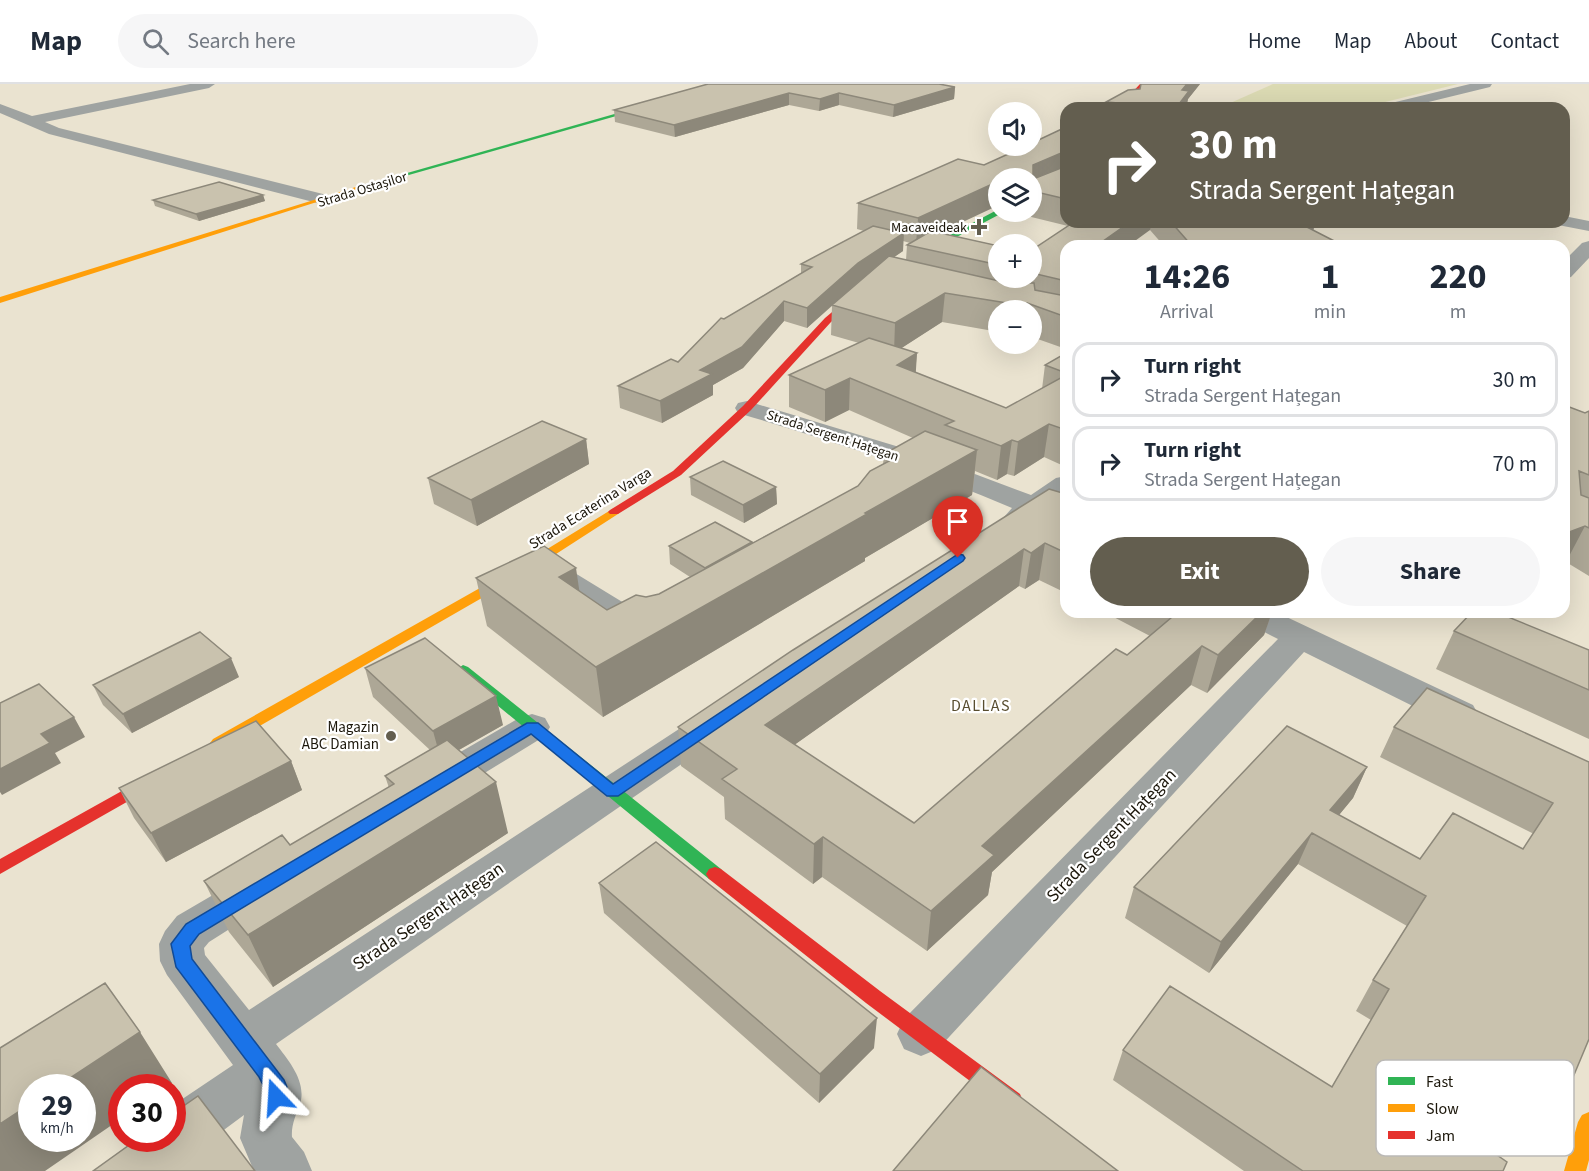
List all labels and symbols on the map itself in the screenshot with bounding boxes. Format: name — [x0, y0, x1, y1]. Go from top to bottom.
street label: Strada Ostașilor — [315, 167, 410, 213]
place label: Macaveideak — [891, 218, 967, 238]
marker: Macaveideak — [972, 220, 986, 234]
street label: Strada Sergent Hațegan — [764, 405, 901, 467]
street label: Strada Ecaterina Varga — [525, 462, 655, 555]
pin — [932, 496, 983, 558]
district label: DALLAS — [951, 695, 1011, 717]
place label: Magazin ABC Damian — [302, 717, 379, 755]
marker: Magazin ABC Damian — [384, 729, 398, 743]
street label: Strada Sergent Hațegan — [1041, 763, 1182, 908]
street label: Strada Sergent Hațegan — [348, 856, 509, 976]
legend — [1376, 1060, 1574, 1156]
position arrow — [244, 1065, 308, 1129]
text: Fast — [1426, 1071, 1454, 1093]
speed limit sign: 30 — [108, 1074, 186, 1152]
text: Slow — [1426, 1098, 1459, 1120]
text: Jam — [1426, 1125, 1455, 1147]

